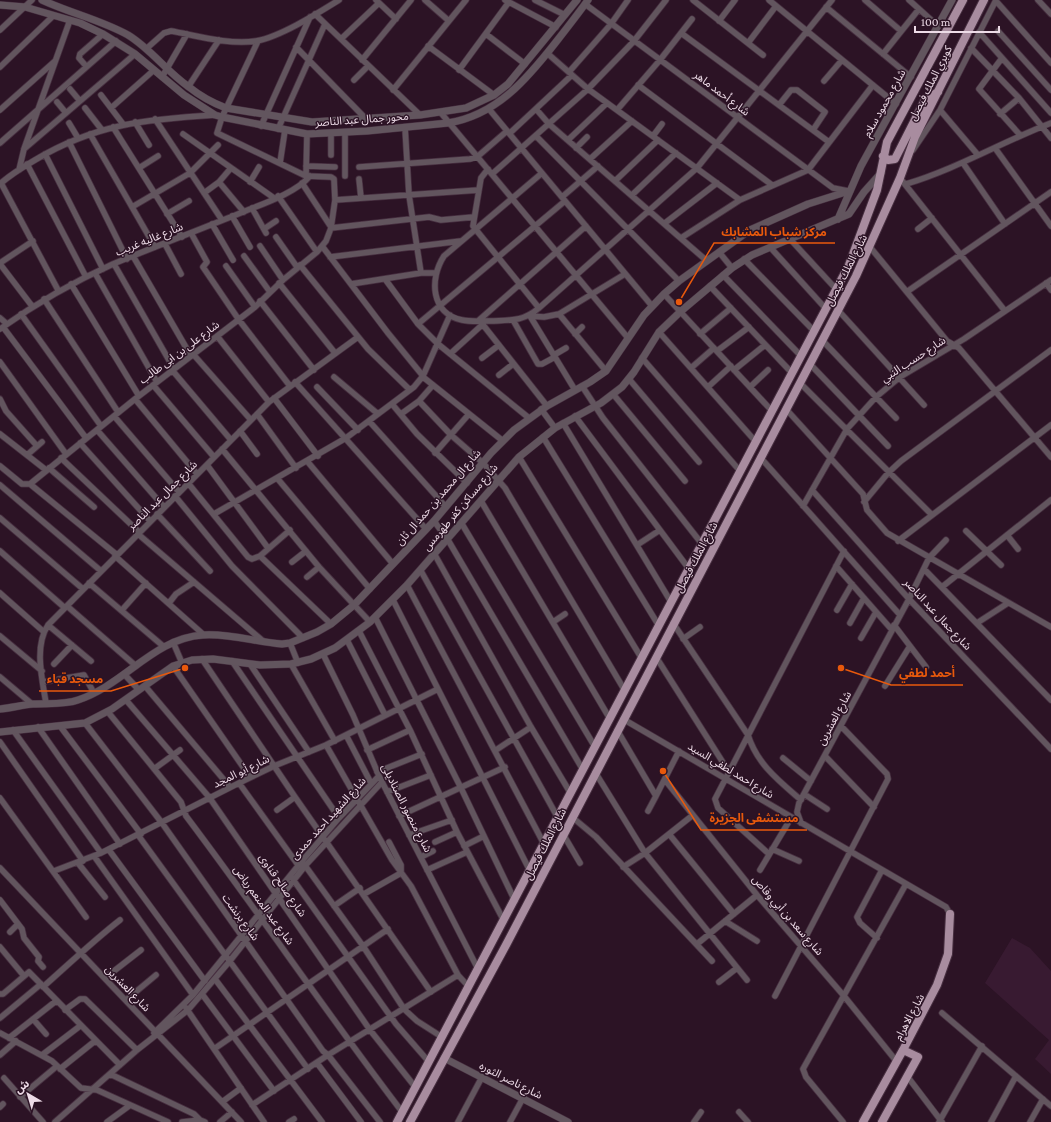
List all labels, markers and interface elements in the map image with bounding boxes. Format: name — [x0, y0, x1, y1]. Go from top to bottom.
scale bar — [915, 8, 999, 34]
text: 100 m — [921, 15, 951, 29]
street label: كوبري الملك فيصل — [906, 43, 957, 124]
street label: شارع أحمد ماهر — [690, 67, 753, 120]
street label: شارع محمود سلام — [860, 67, 910, 140]
street label: محور جمال عبد الناصر — [314, 110, 409, 129]
callout: مركز شباب المشابك — [714, 219, 835, 243]
street label: شارع غاليه غريب — [114, 220, 185, 260]
text: مركز شباب المشابك — [721, 225, 827, 239]
street label: شارع الملك فيصل — [823, 232, 871, 309]
street label: شارع على بن ابى طالب — [137, 318, 223, 388]
street label: شارع حسب النبي — [878, 333, 950, 387]
street label: شارع ال محمد بن حمد ال ثان — [393, 446, 485, 549]
street label: شارع جمال عبد الناصر — [124, 458, 201, 534]
street label: شارع مساكن كفر طهرمس — [420, 461, 502, 554]
street label: شارع الملك فيصل — [672, 519, 722, 595]
street label: شارع جمال عبد الناصر — [900, 575, 974, 654]
callout: أحمد لطفي — [891, 661, 963, 685]
text: أحمد لطفي — [899, 665, 955, 683]
callout: مسجد قباء — [39, 667, 111, 691]
text: مسجد قباء — [47, 672, 103, 686]
street label: شارع العشرين — [815, 689, 855, 748]
street label: شارع احمد لطفي السيد — [684, 740, 776, 804]
street label: شارع أبو المجد — [211, 752, 272, 792]
street label: شارع منصور الصناديلى — [378, 762, 435, 855]
street label: شارع الشهيد احمد حمدى — [288, 774, 370, 863]
street label: شارع الملك فيصل — [522, 806, 570, 883]
callout: مستشفى الجزيرة — [701, 806, 807, 830]
text: مستشفى الجزيرة — [709, 811, 799, 825]
street label: شارع صالح قناوى — [255, 851, 309, 920]
street label: شارع عبد المنعم رياض — [229, 863, 297, 949]
street label: شارع سعد بن أبي وقاص — [747, 872, 826, 960]
street label: شارع برنشت — [218, 891, 262, 944]
street label: شارع العشرين — [102, 962, 153, 1015]
street label: شارع الاهرام — [892, 991, 928, 1043]
street label: شارع ناصر الثوره — [477, 1059, 545, 1103]
north arrow — [8, 1074, 48, 1114]
text: ش — [12, 1077, 32, 1096]

